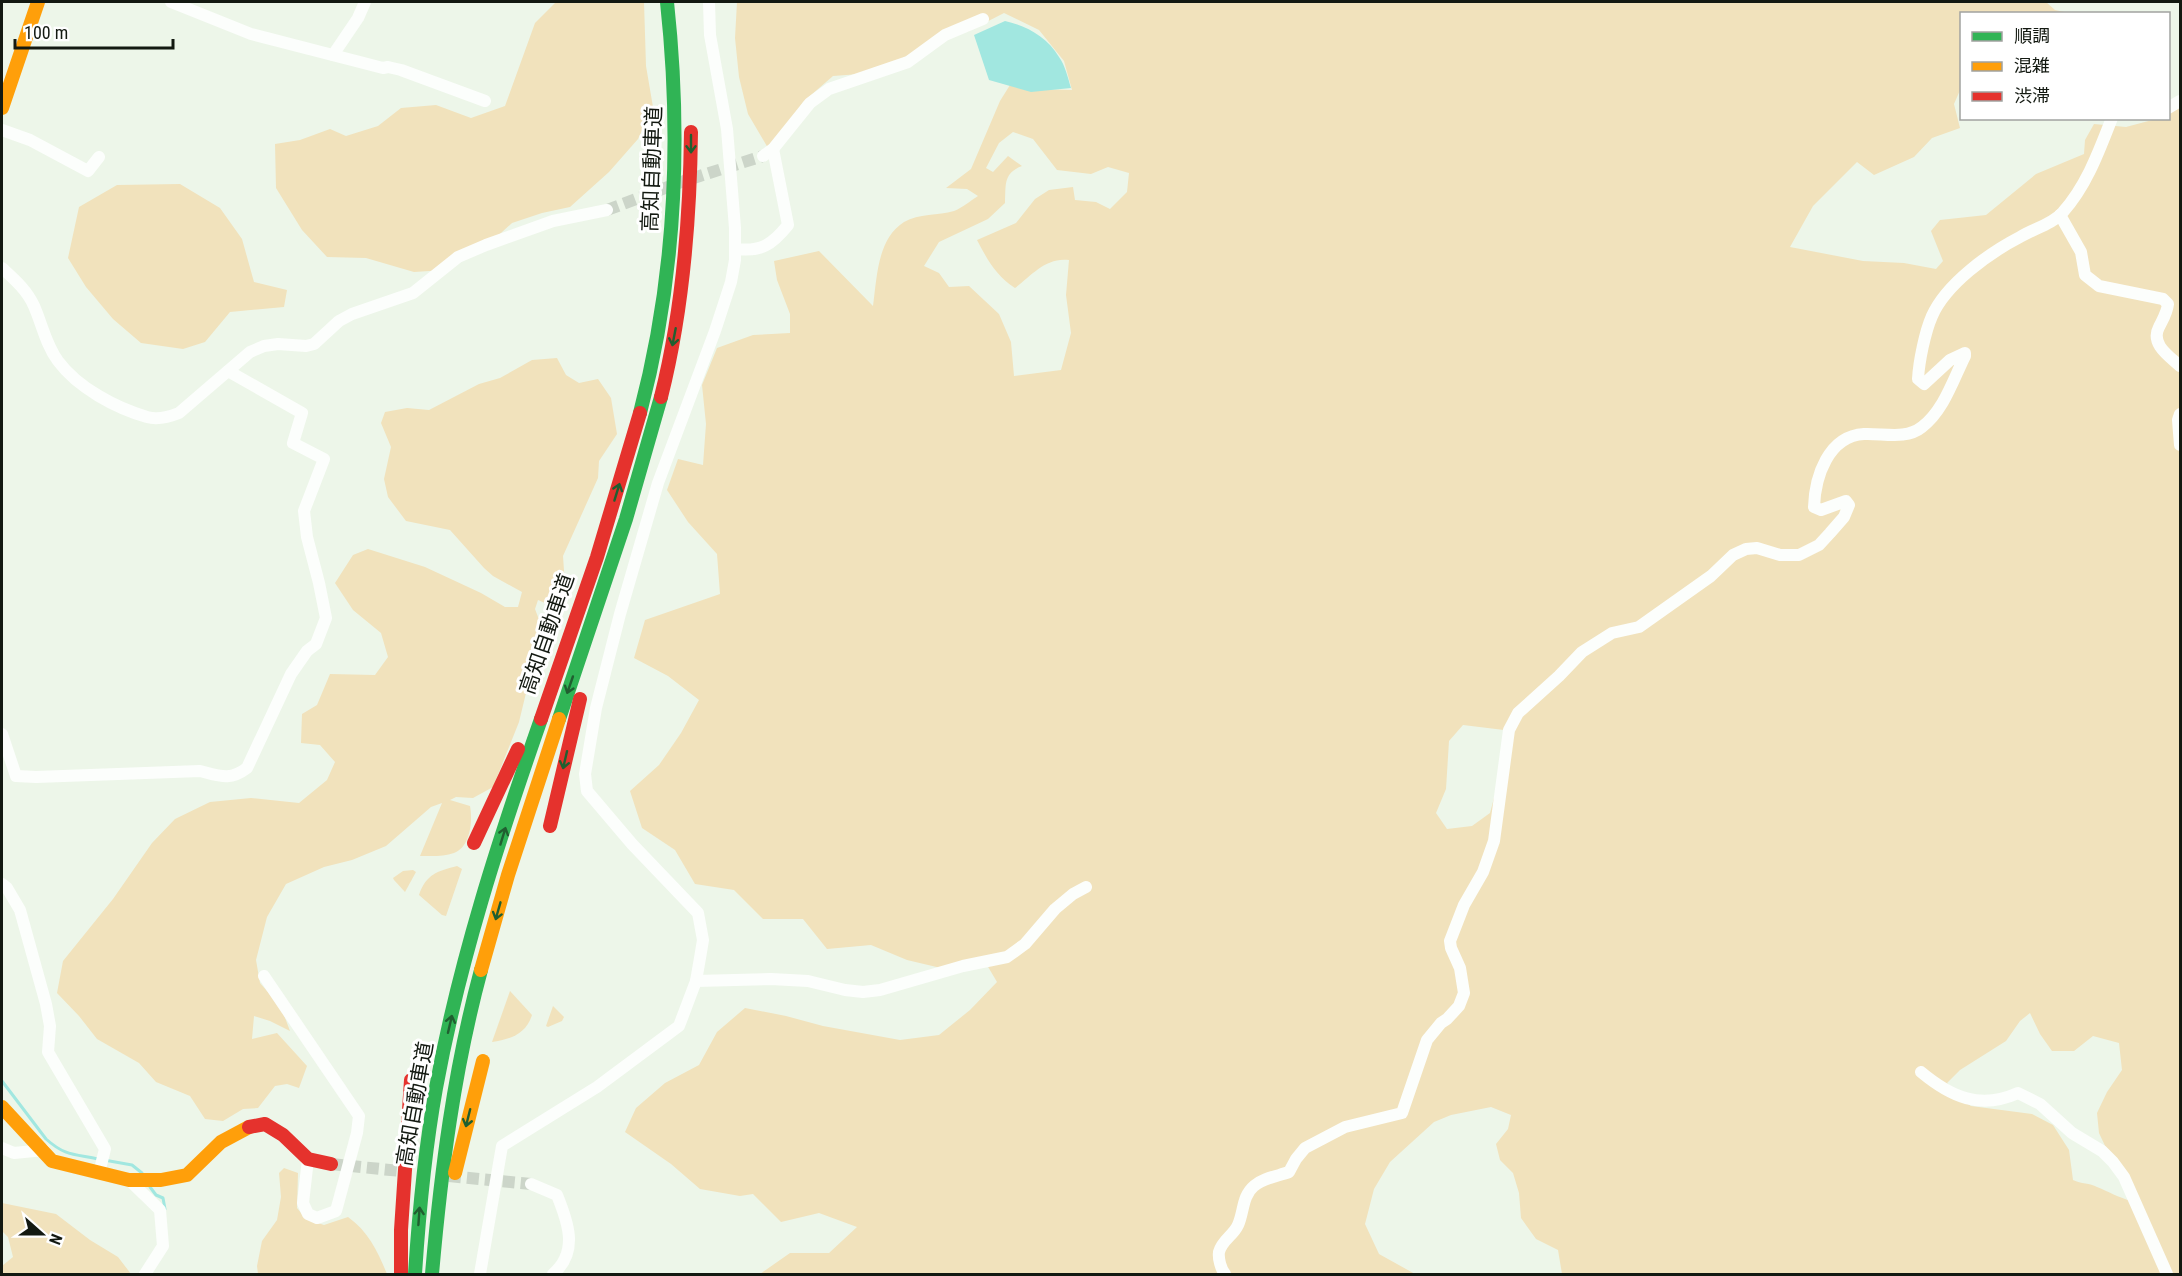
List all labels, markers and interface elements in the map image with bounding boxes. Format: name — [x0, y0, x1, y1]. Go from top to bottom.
scale bar — [15, 12, 172, 50]
legend — [1960, 12, 2170, 120]
text: 100 m — [24, 22, 68, 43]
text: 順調 — [2014, 25, 2050, 46]
text: 混雑 — [2014, 55, 2050, 76]
text: 渋滞 — [2014, 85, 2050, 106]
street label: 高知自動車道 — [638, 106, 666, 232]
one-way arrow — [685, 133, 697, 153]
one-way arrow — [668, 327, 679, 347]
one-way arrow — [612, 483, 623, 502]
street label: 高知自動車道 — [515, 571, 579, 697]
one-way arrow — [564, 675, 575, 694]
one-way arrow — [558, 750, 570, 769]
one-way arrow — [498, 827, 509, 846]
one-way arrow — [492, 901, 503, 920]
one-way arrow — [445, 1015, 457, 1034]
street label: 高知自動車道 — [392, 1040, 438, 1168]
one-way arrow — [462, 1108, 473, 1127]
north arrow — [12, 1204, 72, 1264]
one-way arrow — [414, 1207, 425, 1227]
text: N — [45, 1231, 66, 1247]

